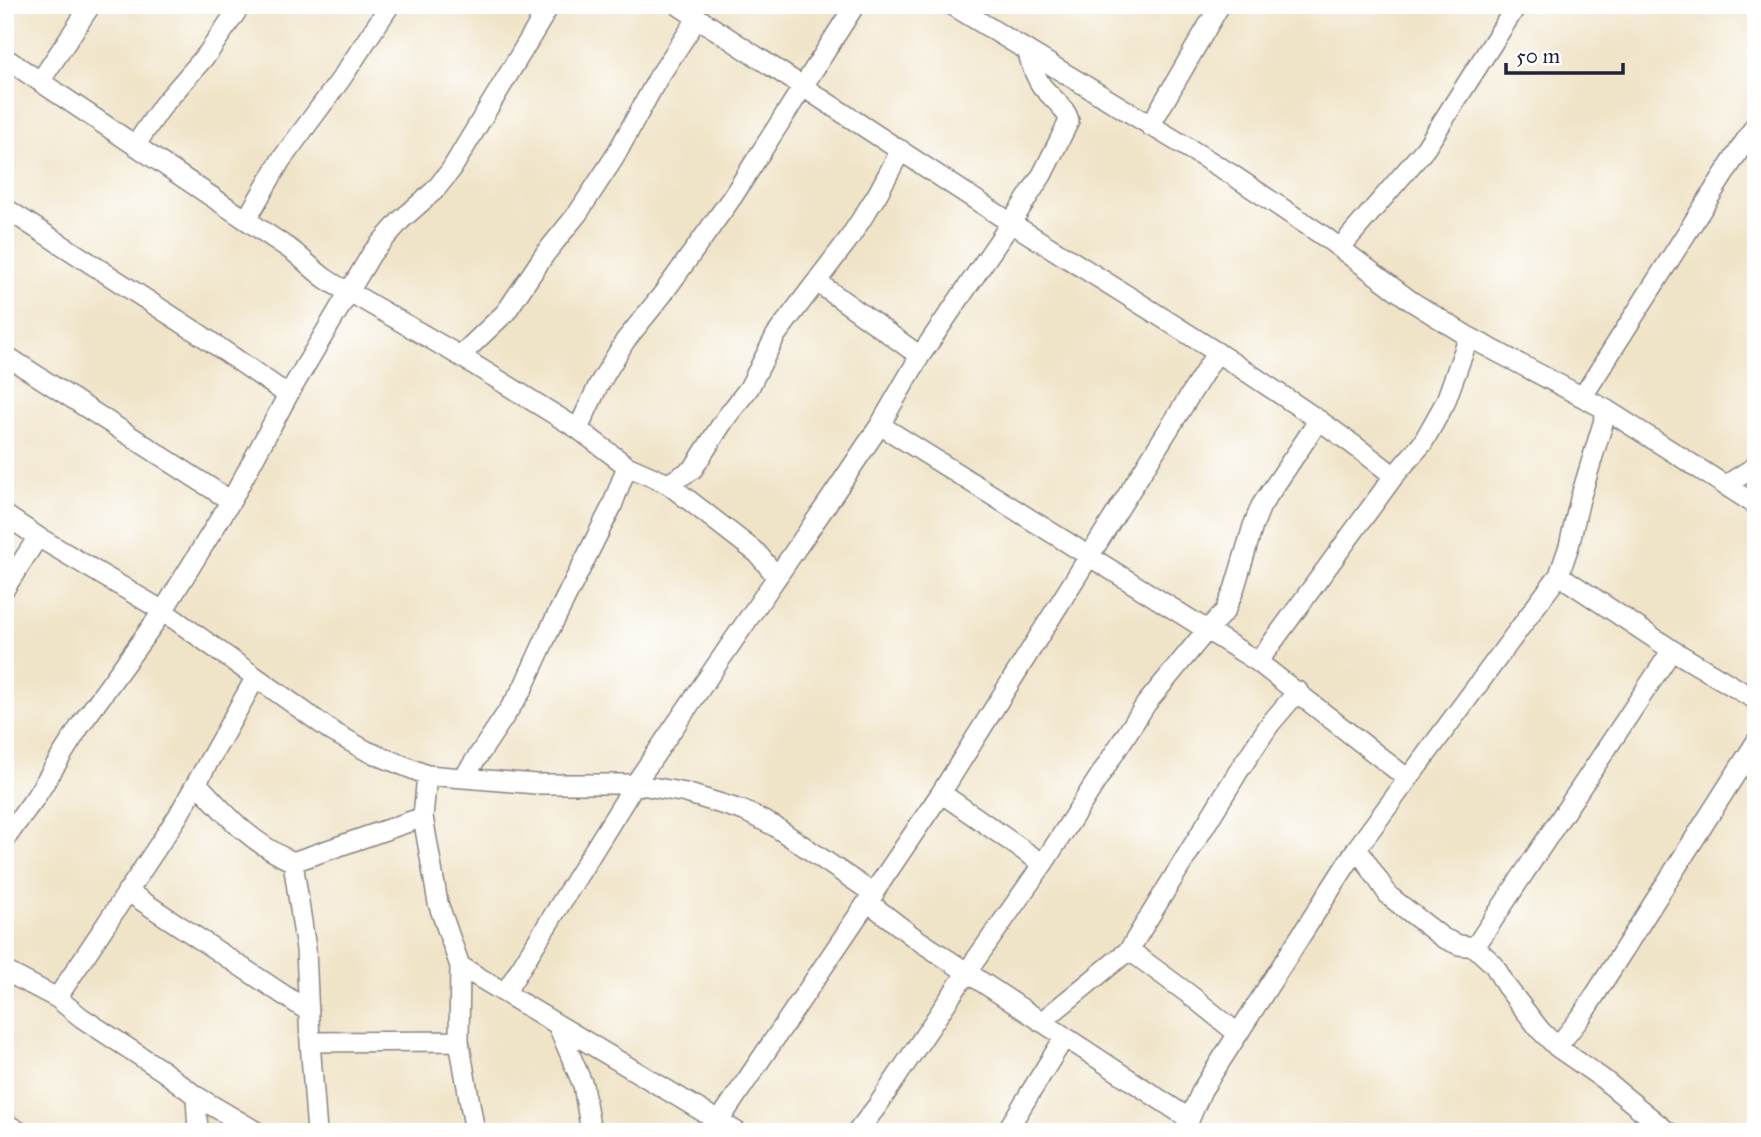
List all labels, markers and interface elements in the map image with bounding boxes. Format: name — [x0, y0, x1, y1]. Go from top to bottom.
scale bar — [1506, 32, 1623, 76]
text: 50 m — [1516, 43, 1561, 69]

